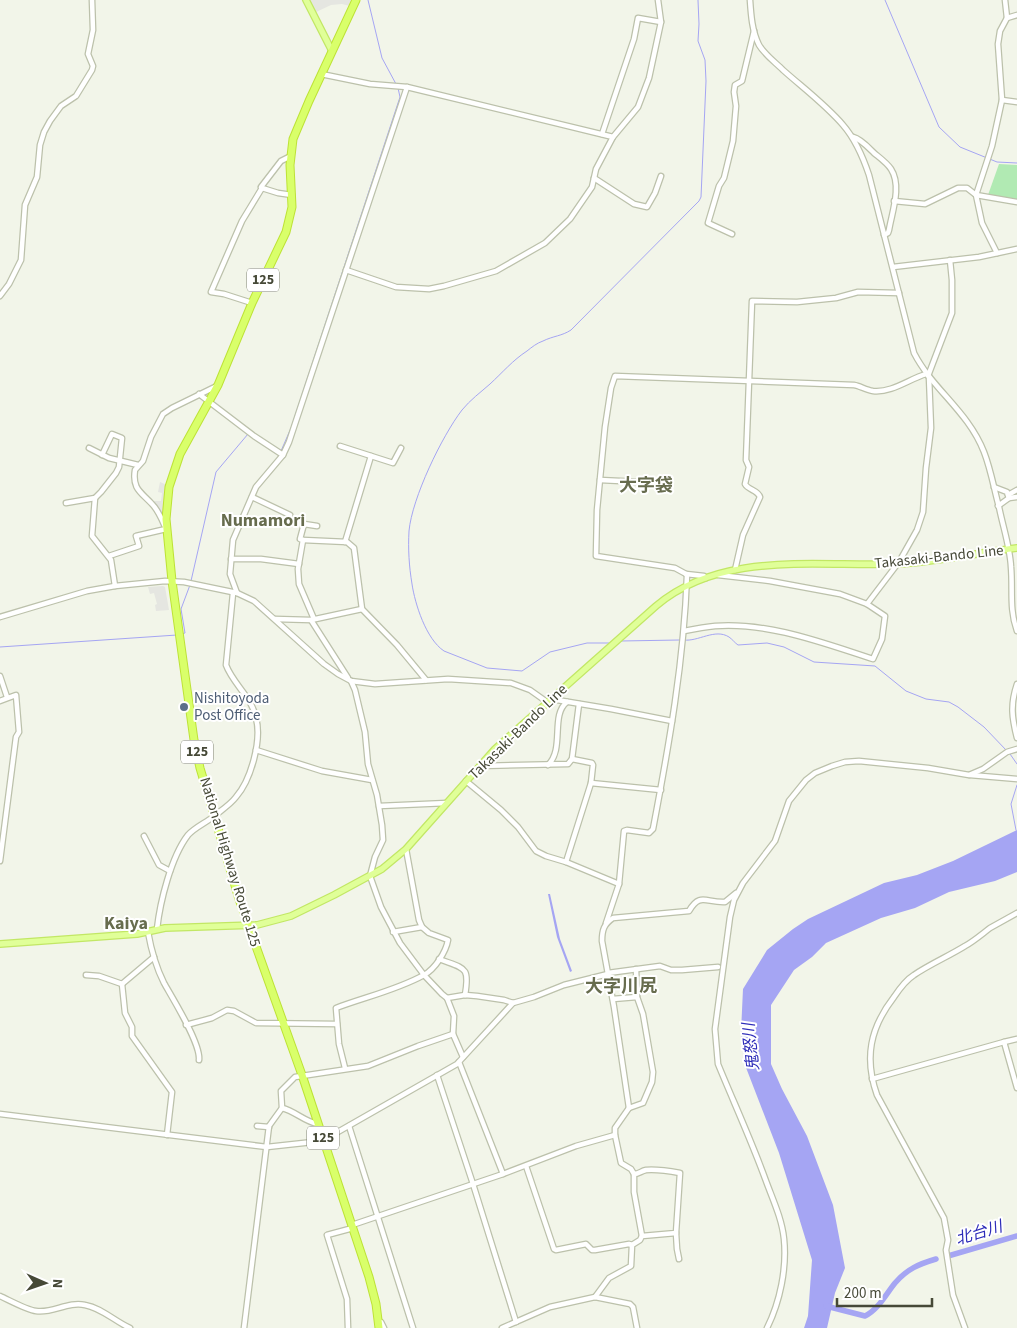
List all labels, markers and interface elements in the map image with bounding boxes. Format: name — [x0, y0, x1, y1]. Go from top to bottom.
road number: 125 — [247, 268, 279, 292]
district label: 大字袋 — [619, 473, 673, 498]
district label: Numamori — [221, 508, 305, 533]
street label: Takasaki-Bando Line — [873, 540, 1005, 574]
street label: Takasaki-Bando Line — [464, 679, 572, 785]
place label: Nishitoyoda Post Office — [194, 688, 269, 726]
marker: Nishitoyoda Post Office — [178, 701, 190, 713]
road number: 125 — [181, 740, 213, 764]
street label: National Highway Route 125 — [194, 775, 266, 949]
district label: Kaiya — [104, 911, 148, 936]
district label: 大字川尻 — [585, 974, 657, 999]
water label: 鬼怒川 — [737, 1020, 764, 1072]
road number: 125 — [307, 1126, 339, 1150]
water label: 北台川 — [953, 1215, 1007, 1251]
north arrow — [20, 1258, 70, 1308]
scale bar — [837, 1276, 932, 1308]
text: N — [47, 1278, 67, 1288]
text: 200 m — [844, 1283, 882, 1304]

